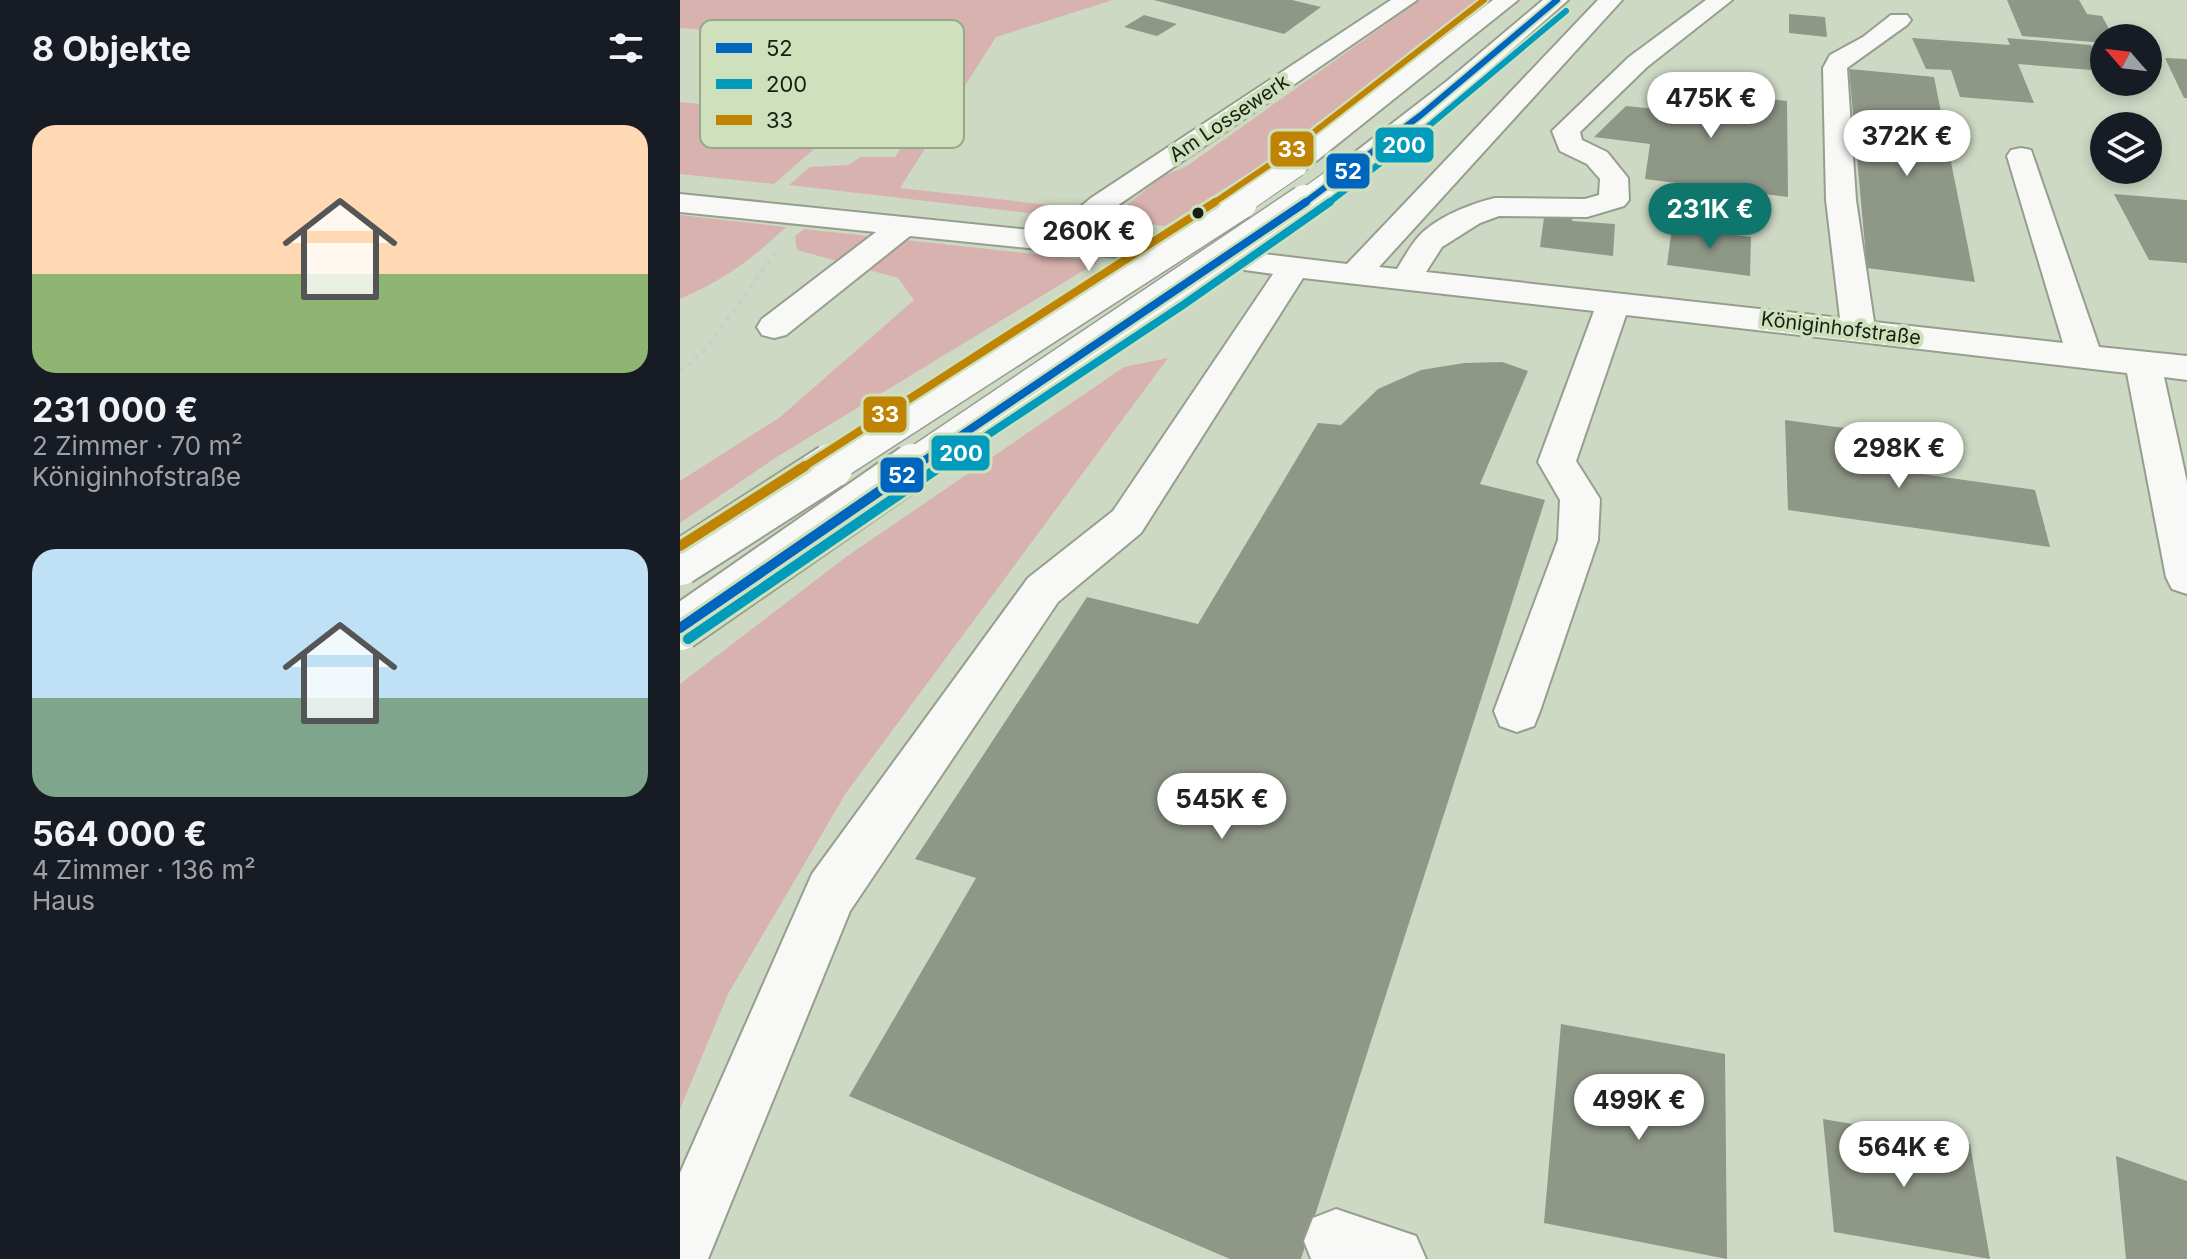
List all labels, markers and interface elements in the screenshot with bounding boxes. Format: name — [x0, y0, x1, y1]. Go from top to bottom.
legend — [700, 20, 964, 148]
north arrow — [2090, 24, 2162, 96]
map controls — [2090, 24, 2162, 184]
icon: filters — [604, 26, 648, 70]
text: 8 Objekte — [32, 28, 191, 69]
text: 52 — [766, 35, 793, 61]
street label: Am Lossewerk — [1165, 69, 1293, 167]
text: 200 — [766, 71, 807, 97]
pin: 475K € — [1646, 72, 1776, 140]
text: 475K € — [1665, 82, 1757, 113]
text: 33 — [766, 107, 793, 133]
pin: 372K € — [1842, 110, 1972, 178]
button: layers — [2090, 112, 2162, 184]
text: 372K € — [1862, 120, 1952, 151]
line badge: 200 — [1374, 126, 1435, 164]
line badge: 33 — [1269, 130, 1315, 168]
text: 200 — [1382, 132, 1426, 158]
text: 33 — [1278, 136, 1306, 162]
line badge: 52 — [1325, 152, 1371, 190]
text: 52 — [1334, 158, 1362, 184]
icon: home — [268, 177, 412, 321]
pin: 231K € — [1645, 183, 1775, 251]
text: 231K € — [1666, 193, 1754, 224]
pin: 260K € — [1024, 205, 1154, 273]
unlabelled marker — [1190, 205, 1206, 221]
text: 260K € — [1042, 215, 1136, 246]
street label: Königinhofstraße — [1760, 306, 1922, 350]
text: 231 000 € — [32, 389, 198, 430]
line badge: 33 — [862, 395, 908, 434]
text: 33 — [871, 401, 899, 427]
pin: 298K € — [1834, 422, 1964, 490]
text: 2 Zimmer · 70 m² — [32, 430, 243, 461]
text: 298K € — [1853, 432, 1945, 463]
line badge: 200 — [930, 434, 991, 472]
text: 200 — [939, 440, 983, 466]
line badge: 52 — [879, 456, 925, 494]
text: Königinhofstraße — [32, 461, 241, 492]
text: 52 — [888, 462, 916, 488]
icon: home — [268, 601, 412, 745]
pin: 545K € — [1157, 773, 1287, 841]
text: 545K € — [1175, 783, 1269, 814]
text: 564 000 € — [32, 813, 207, 854]
text: 4 Zimmer · 136 m² — [32, 854, 256, 885]
text: Haus — [32, 885, 95, 916]
pin: 499K € — [1574, 1074, 1704, 1142]
text: 499K € — [1592, 1084, 1686, 1115]
pin: 564K € — [1839, 1121, 1969, 1189]
text: 564K € — [1857, 1131, 1951, 1162]

